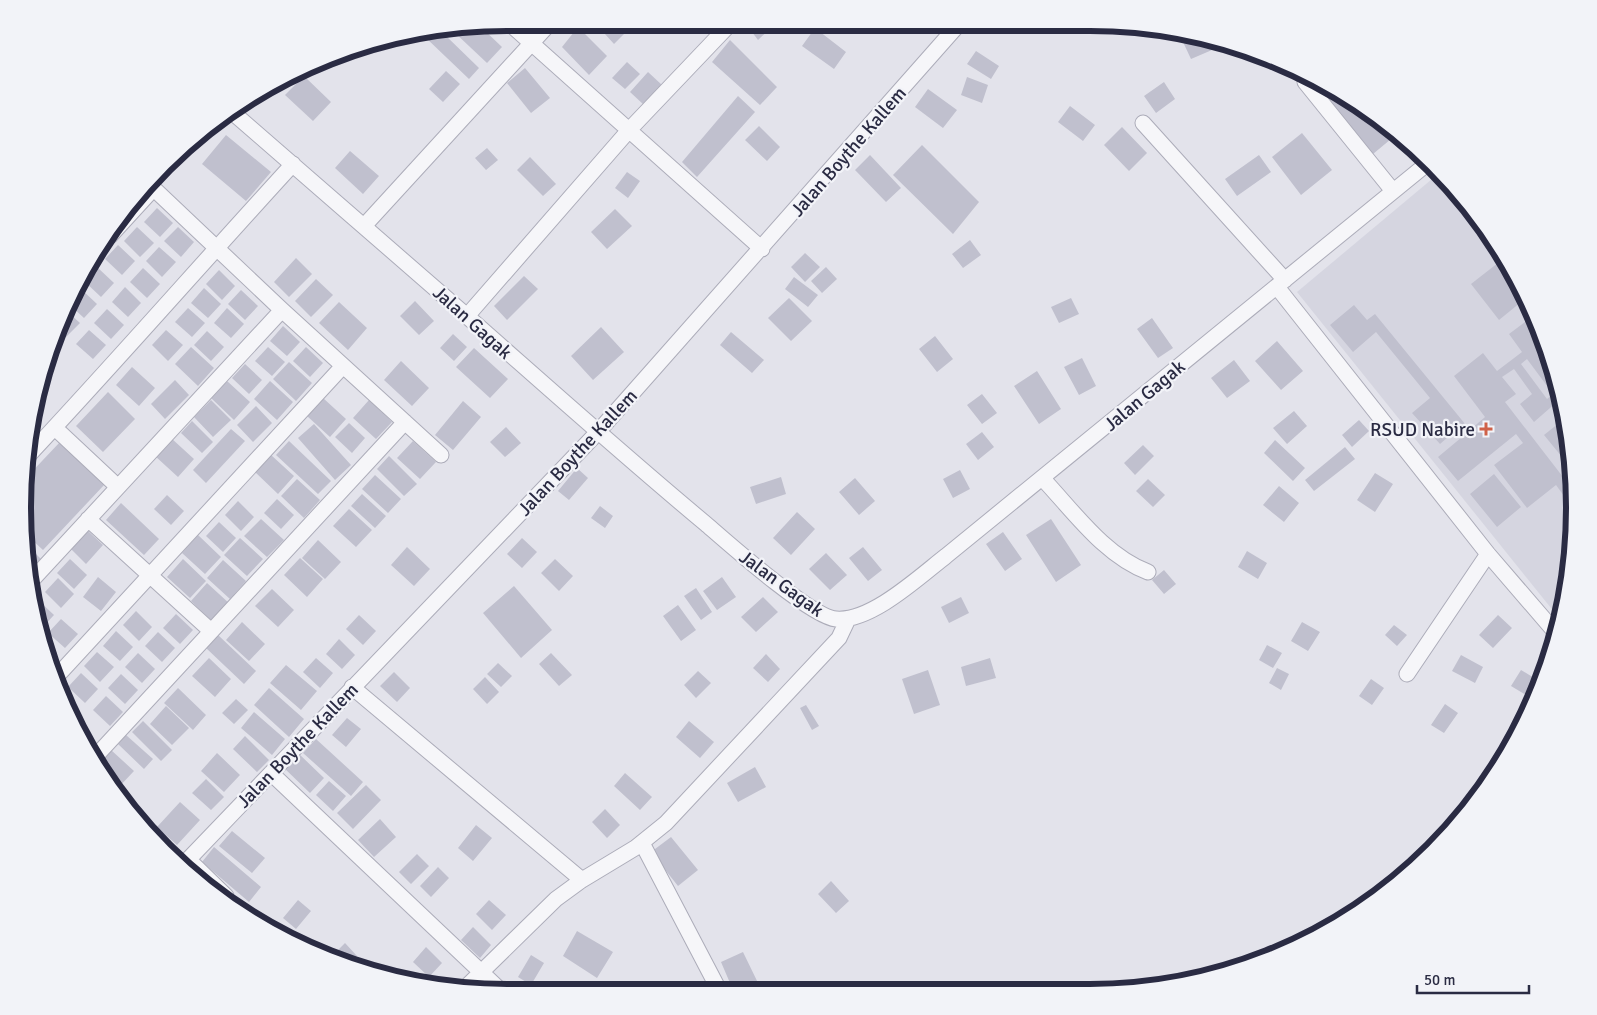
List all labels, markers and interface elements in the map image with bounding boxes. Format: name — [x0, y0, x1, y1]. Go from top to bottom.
street label: Jalan Boythe Kallem — [786, 82, 912, 222]
street label: Jalan Gagak — [428, 281, 517, 365]
street label: Jalan Gagak — [1099, 355, 1190, 437]
street label: Jalan Boythe Kallem — [513, 384, 643, 521]
place label: RSUD Nabire — [1370, 418, 1475, 442]
marker: RSUD Nabire — [1479, 422, 1493, 436]
street label: Jalan Gagak — [735, 545, 829, 623]
street label: Jalan Boythe Kallem — [232, 678, 364, 813]
scale bar — [1417, 962, 1530, 994]
text: 50 m — [1424, 971, 1455, 989]

